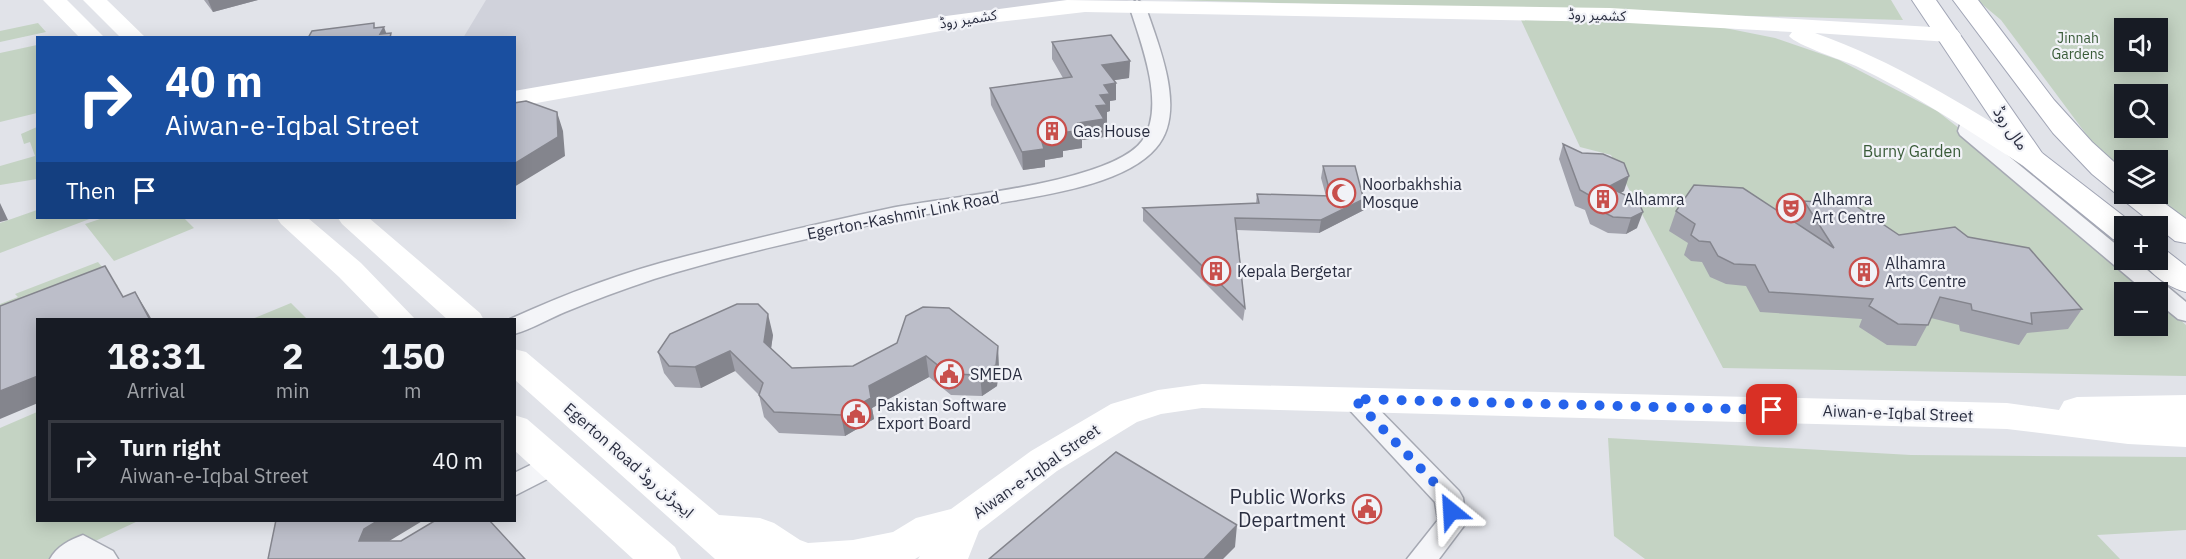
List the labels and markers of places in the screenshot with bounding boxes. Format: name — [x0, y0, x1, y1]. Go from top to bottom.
building icon: Gas House — [1036, 115, 1068, 147]
place label: Gas House — [1073, 121, 1150, 141]
place label: Noorbakhshia Mosque — [1362, 174, 1462, 212]
mosque icon: Noorbakhshia Mosque — [1325, 177, 1357, 209]
building icon: Alhamra — [1587, 183, 1619, 215]
place label: Alhamra — [1624, 189, 1685, 209]
place label: Alhamra Art Centre — [1812, 189, 1886, 227]
theatre icon: Alhamra Art Centre — [1775, 192, 1807, 224]
place label: Alhamra Arts Centre — [1885, 253, 1967, 291]
building icon: Kepala Bergetar — [1200, 255, 1232, 287]
building icon: Alhamra Arts Centre — [1848, 256, 1880, 288]
place label: Kepala Bergetar — [1237, 261, 1352, 281]
public building icon: SMEDA — [933, 358, 965, 390]
place label: SMEDA — [970, 364, 1022, 384]
pin — [1746, 384, 1797, 435]
place label: Pakistan Software Export Board — [877, 395, 1007, 433]
public building icon: Pakistan Software Export Board — [840, 398, 872, 430]
place label: Public Works Department — [1230, 483, 1346, 533]
public building icon: Public Works Department — [1351, 493, 1383, 525]

